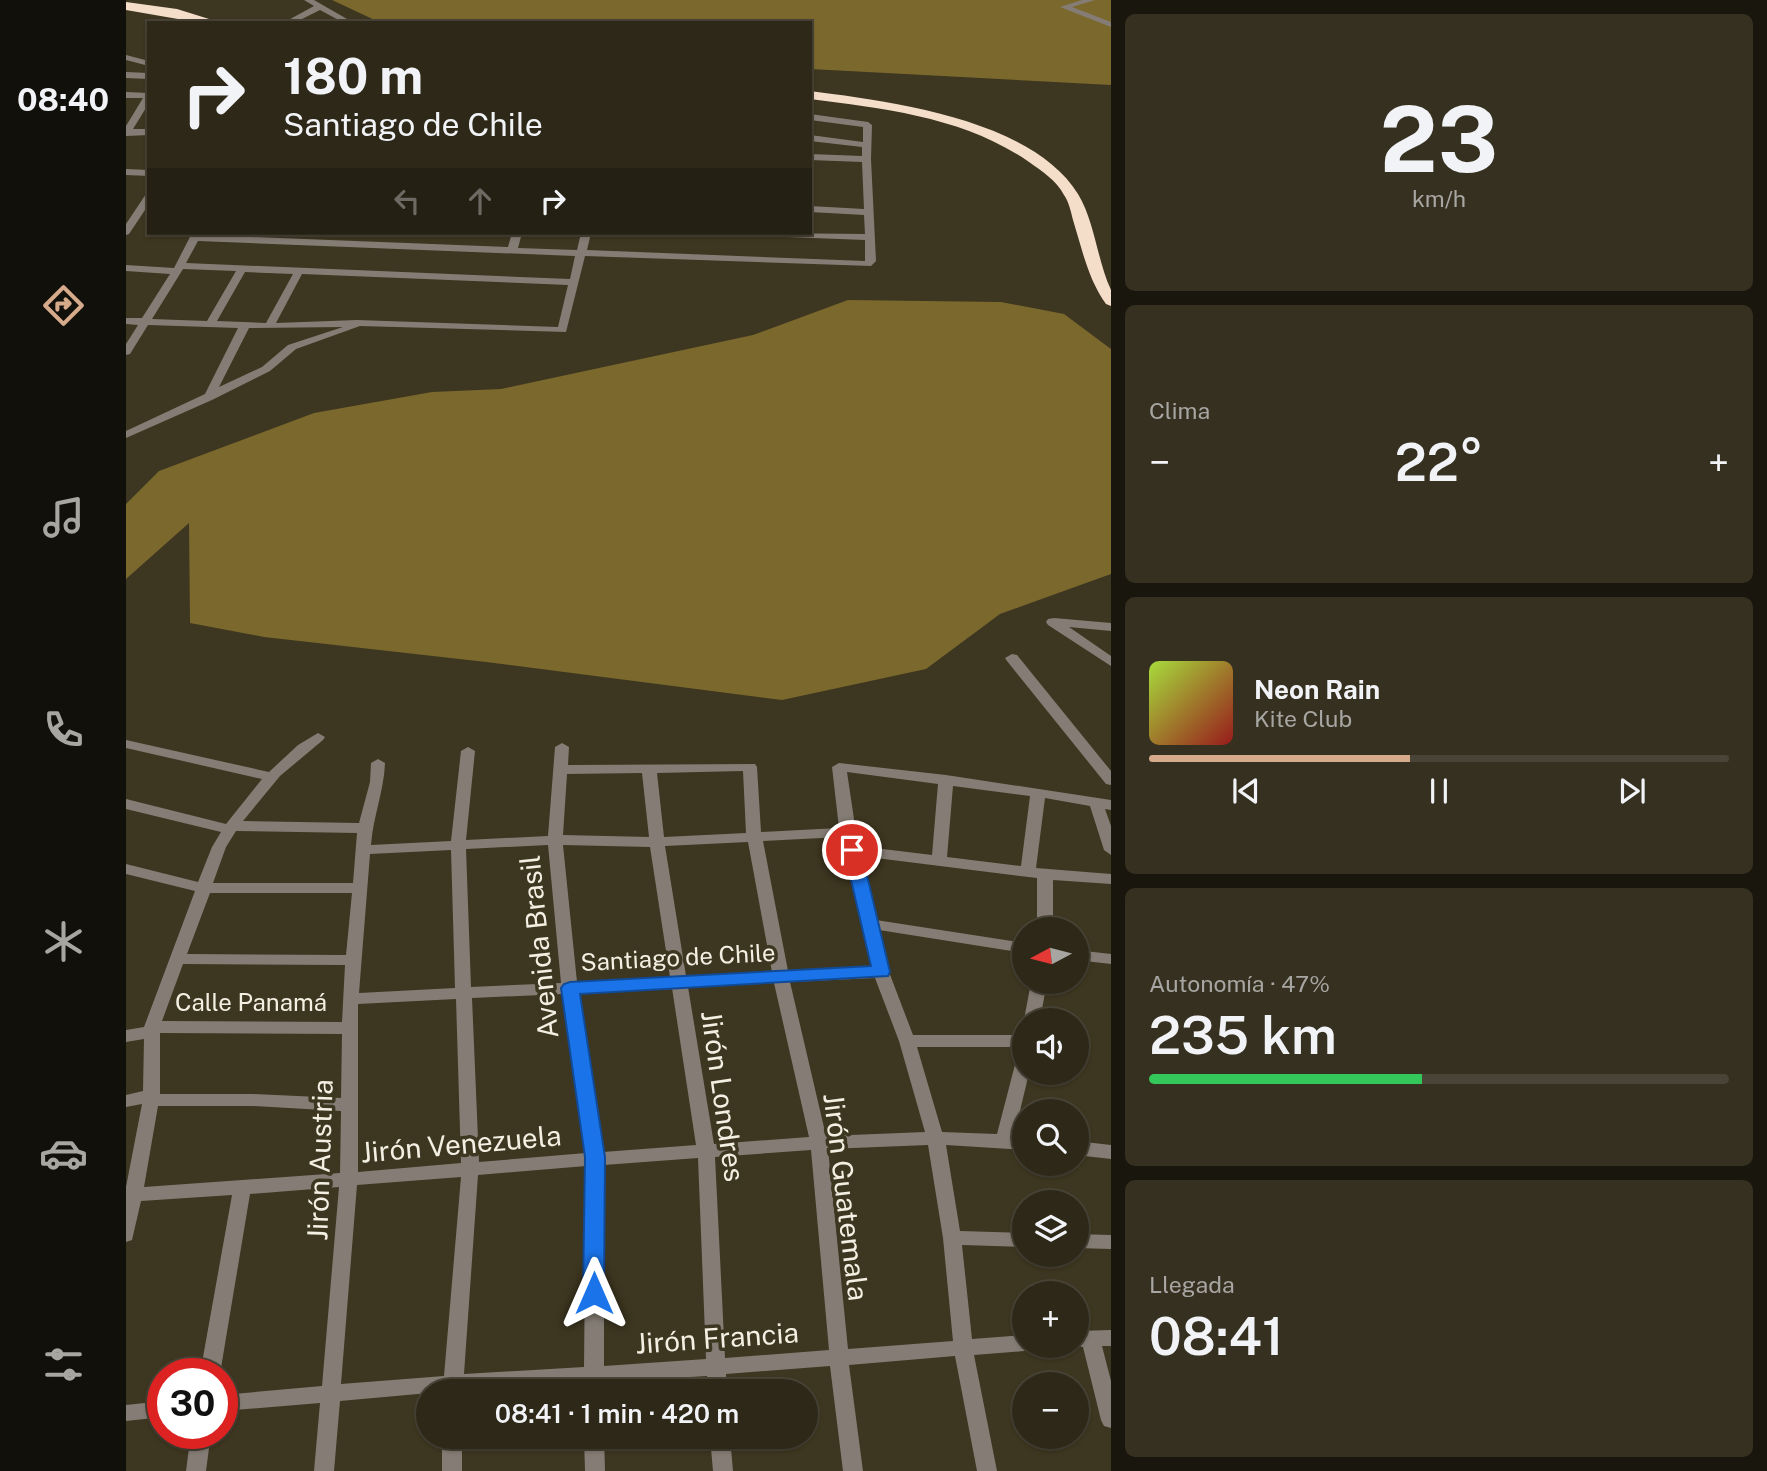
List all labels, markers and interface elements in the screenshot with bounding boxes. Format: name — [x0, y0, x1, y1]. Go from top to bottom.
text: 180 m — [283, 47, 423, 105]
icon: right — [168, 49, 259, 140]
text: 08:40 — [17, 81, 109, 118]
text: 23 — [1380, 86, 1498, 192]
text: Santiago de Chile — [283, 106, 543, 143]
icon: left — [388, 182, 426, 220]
icon: ahead — [461, 182, 499, 220]
icon: right — [534, 182, 572, 220]
text: km/h — [1412, 185, 1466, 212]
icon: directions — [39, 281, 88, 330]
text: Clima — [1149, 397, 1210, 424]
text: 22° — [1395, 432, 1483, 493]
text: − — [1149, 440, 1170, 485]
text: + — [1708, 440, 1729, 485]
icon: music — [39, 493, 88, 542]
text: Neon Rain — [1254, 674, 1380, 705]
icon: phone — [39, 705, 88, 754]
text: Kite Club — [1254, 705, 1352, 732]
icon: previous — [1227, 772, 1265, 810]
icon: pause — [1420, 772, 1458, 810]
icon: next — [1613, 772, 1651, 810]
pin — [822, 820, 882, 880]
icon: arrive — [833, 831, 871, 869]
street label: Avenida Brasil — [512, 854, 565, 1040]
icon: climate — [39, 917, 88, 966]
north arrow — [1012, 917, 1088, 994]
map controls — [1012, 917, 1089, 1449]
street label: Santiago de Chile — [580, 938, 776, 976]
text: Autonomía · 47% — [1149, 970, 1330, 997]
street label: Calle Panamá — [175, 988, 327, 1016]
text: 235 km — [1149, 1005, 1337, 1066]
street label: Jirón Londres — [695, 1008, 752, 1184]
button: sound — [1012, 1008, 1089, 1085]
street label: Jirón Austria — [300, 1079, 339, 1241]
street label: Jirón Guatemala — [817, 1091, 876, 1303]
button: search — [1012, 1099, 1089, 1176]
street label: Jirón Venezuela — [359, 1118, 563, 1169]
icon: car — [39, 1129, 88, 1178]
button: layers — [1012, 1190, 1089, 1267]
position arrow — [557, 1256, 631, 1330]
text: Llegada — [1149, 1271, 1235, 1298]
button: + — [1012, 1281, 1089, 1358]
text: 08:41 — [1149, 1306, 1284, 1367]
street label: Jirón Francia — [634, 1315, 800, 1360]
icon: filters — [39, 1340, 88, 1389]
speed limit sign: 30 — [147, 1358, 238, 1449]
button: − — [1012, 1372, 1089, 1449]
text: 08:41 · 1 min · 420 m — [495, 1398, 739, 1429]

